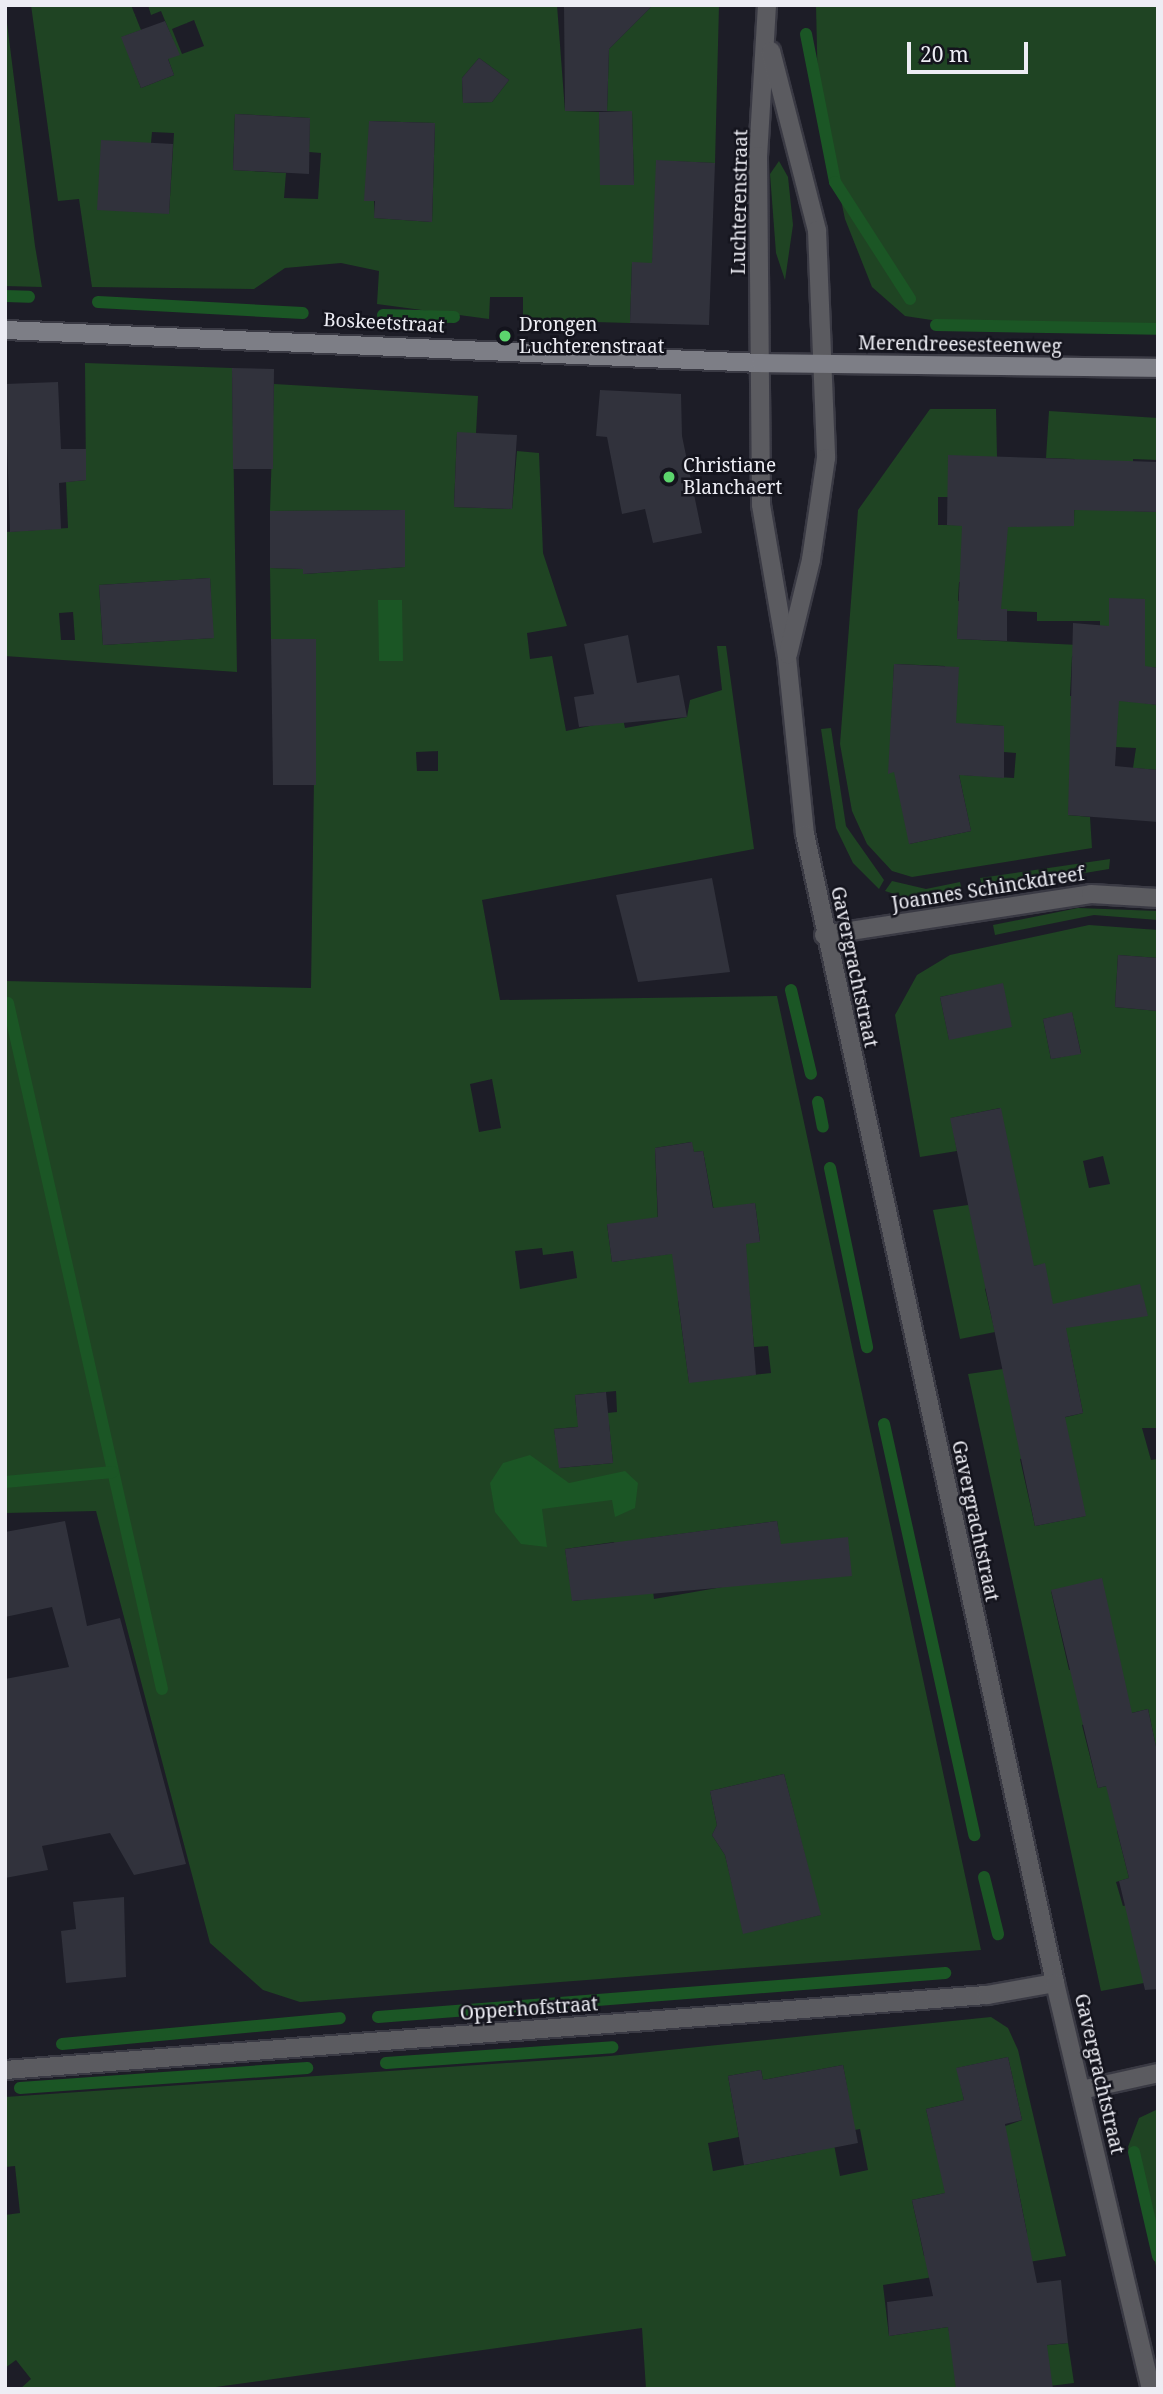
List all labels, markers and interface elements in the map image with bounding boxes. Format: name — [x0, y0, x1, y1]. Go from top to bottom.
scale bar — [911, 28, 1032, 72]
text: 20 m — [920, 40, 969, 68]
street label: Luchterenstraat — [727, 129, 753, 275]
street label: Boskeetstraat — [323, 308, 445, 338]
place label: Drongen Luchterenstraat — [519, 314, 664, 358]
marker: Drongen Luchterenstraat — [497, 328, 513, 344]
street label: Merendreesesteenweg — [858, 332, 1062, 358]
place label: Christiane Blanchaert — [683, 455, 782, 499]
marker: Christiane Blanchaert — [661, 469, 677, 485]
street label: Joannes Schinckdreef — [890, 863, 1086, 915]
street label: Gavergrachtstraat — [826, 884, 882, 1050]
street label: Gavergrachtstraat — [947, 1438, 1003, 1604]
street label: Gavergrachtstraat — [1069, 1992, 1129, 2156]
street label: Opperhofstraat — [459, 1993, 599, 2025]

